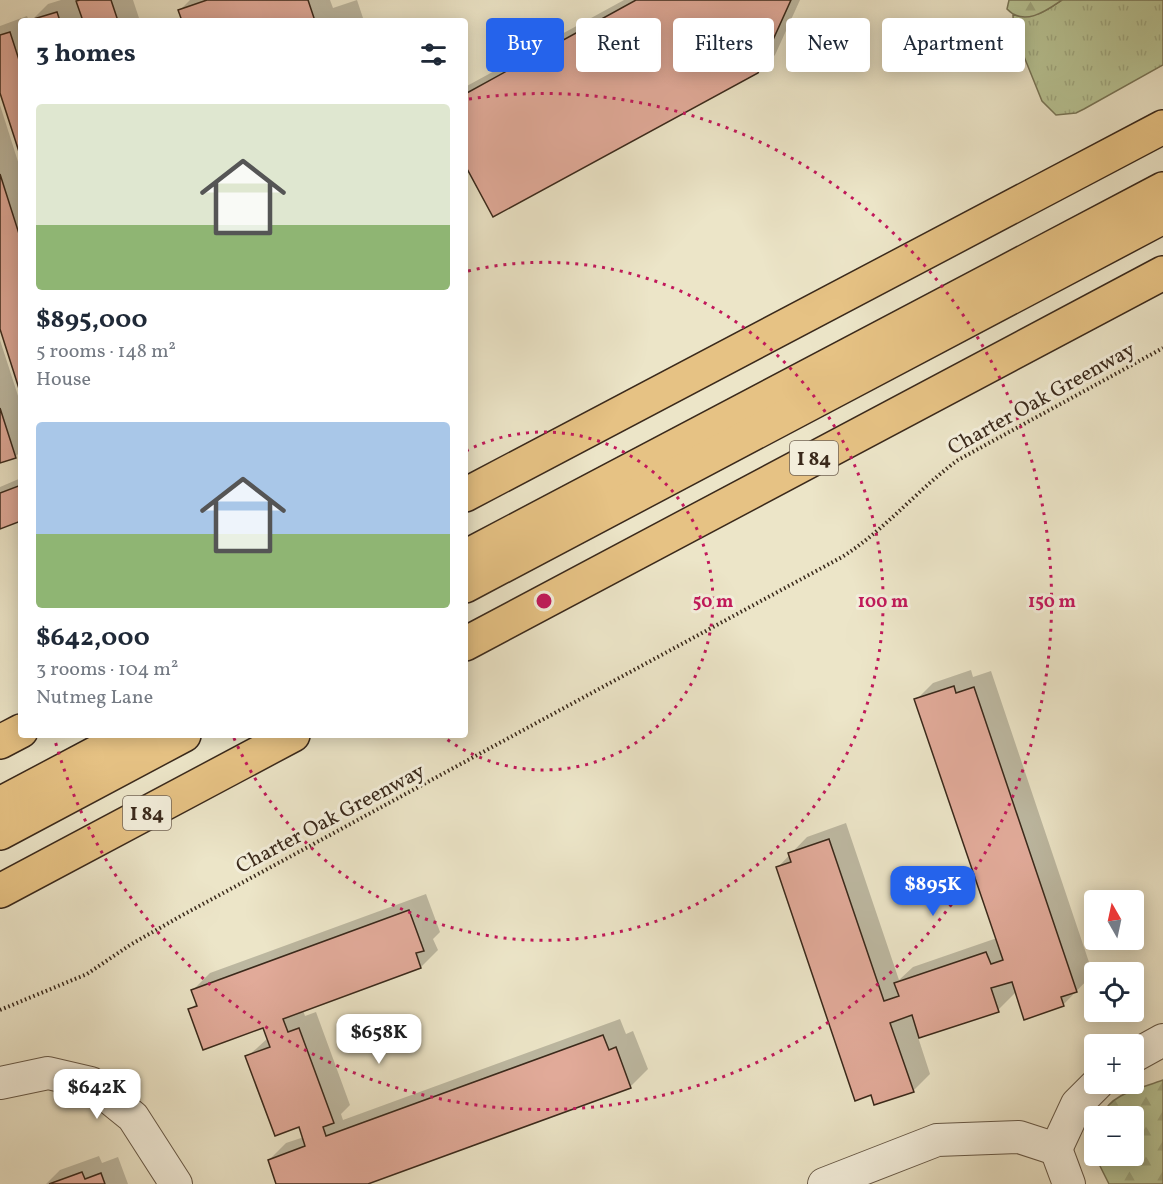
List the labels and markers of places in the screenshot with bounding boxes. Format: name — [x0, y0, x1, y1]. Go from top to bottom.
centre of rings — [534, 591, 554, 611]
pin: $895K — [891, 866, 975, 917]
pin: $658K — [337, 1014, 421, 1065]
pin: $642K — [55, 1069, 139, 1120]

